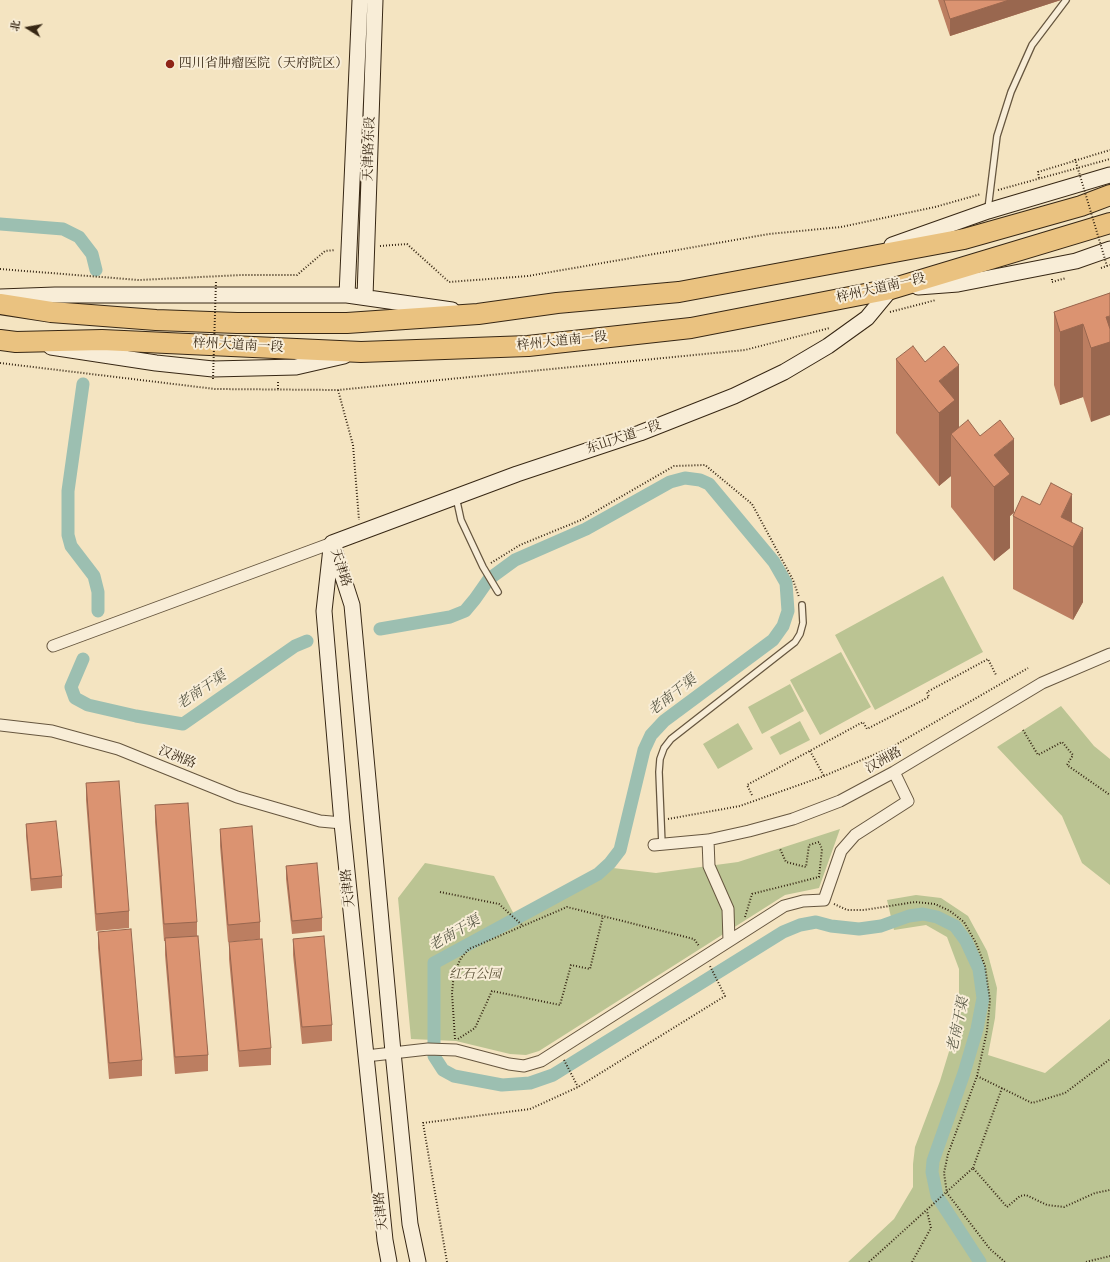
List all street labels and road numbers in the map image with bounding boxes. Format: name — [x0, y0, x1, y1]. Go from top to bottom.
street label: 天津路东段 — [361, 116, 379, 182]
street label: 梓州大道南一段 — [835, 271, 927, 307]
street label: 梓州大道南一段 — [516, 329, 608, 355]
street label: 梓州大道南一段 — [192, 336, 284, 356]
street label: 东山大道一段 — [585, 418, 663, 458]
street label: 天津路 — [327, 547, 353, 589]
street label: 汉洲路 — [156, 743, 198, 773]
street label: 汉洲路 — [863, 745, 905, 777]
street label: 天津路 — [339, 868, 359, 908]
street label: 天津路 — [372, 1191, 392, 1231]

